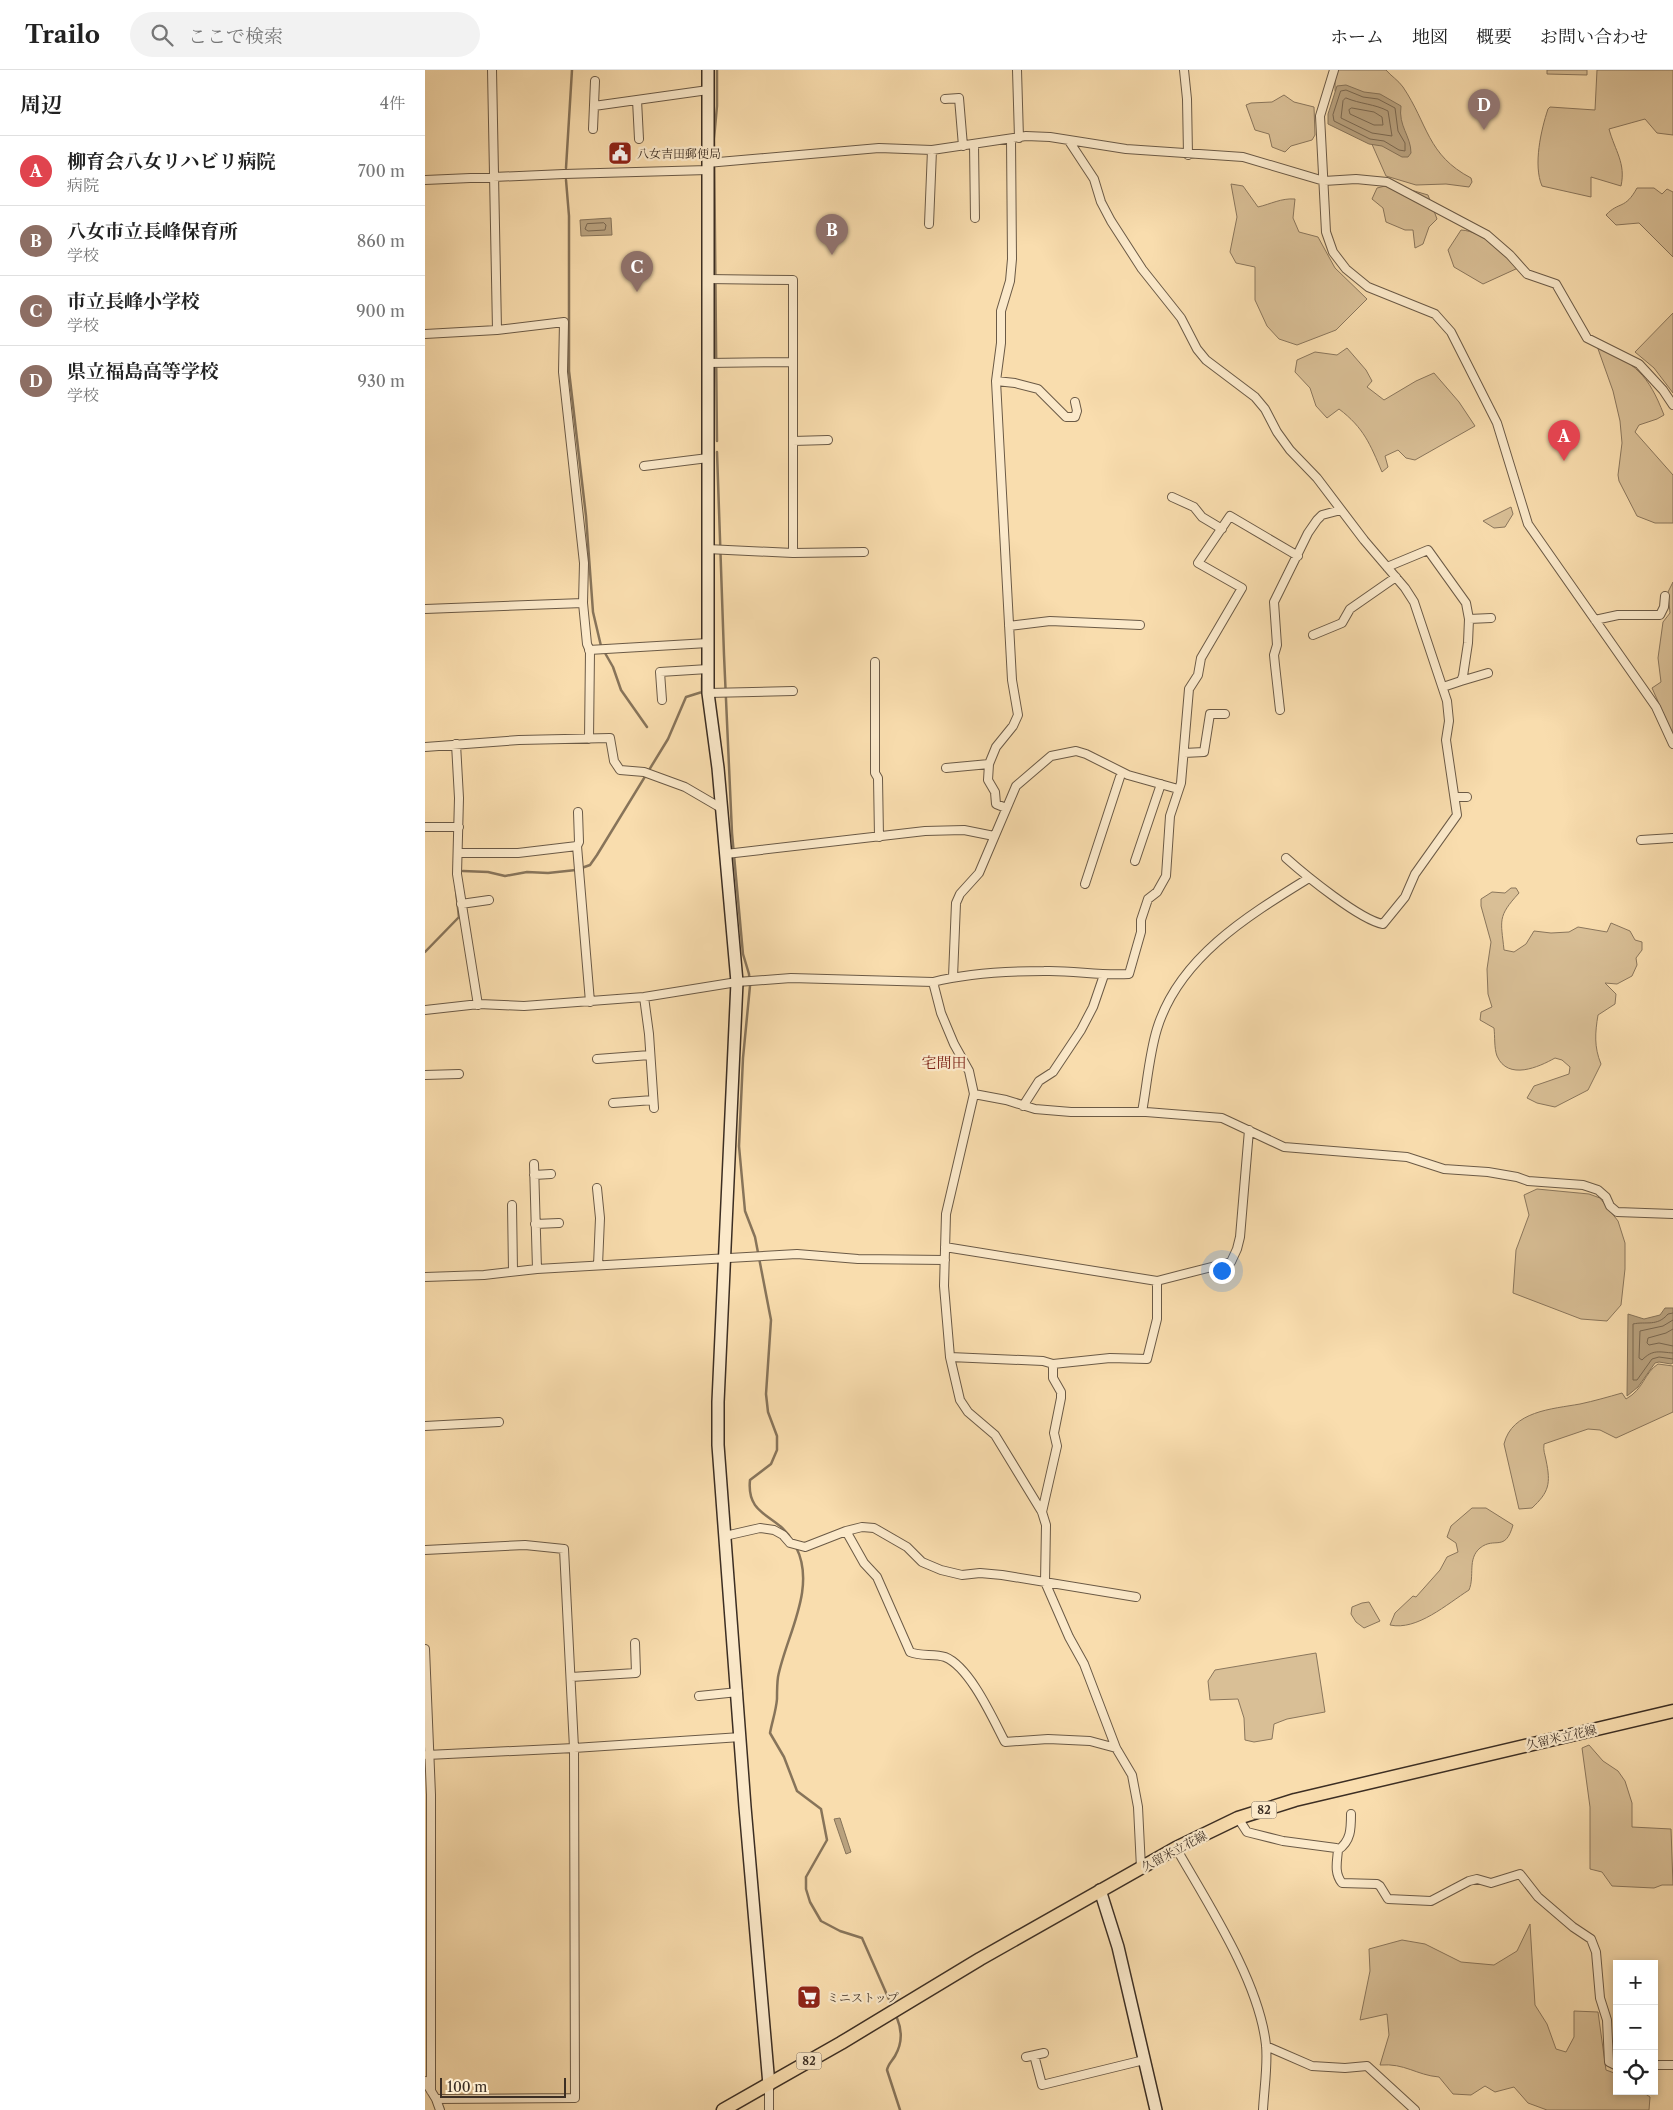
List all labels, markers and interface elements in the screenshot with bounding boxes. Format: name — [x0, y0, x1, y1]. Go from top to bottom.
search box — [130, 12, 480, 57]
text: Trailo — [25, 20, 100, 49]
icon: search — [148, 21, 176, 49]
text: ここで検索 — [188, 25, 283, 48]
text: ホーム — [1330, 26, 1384, 48]
text: 地図 — [1412, 26, 1448, 48]
text: 概要 — [1476, 26, 1512, 48]
text: お問い合わせ — [1540, 26, 1648, 48]
pin: D — [1468, 89, 1500, 130]
text: 周辺 — [20, 92, 62, 117]
text: 4件 — [380, 93, 405, 113]
public building icon: 八女吉田郵便局 — [607, 140, 633, 166]
place label: 八女吉田郵便局 — [637, 146, 721, 161]
text: 柳育会八女リハビリ病院 — [67, 150, 275, 173]
text: A — [30, 161, 42, 181]
text: 700 m — [358, 161, 405, 181]
text: 病院 — [67, 175, 99, 195]
pin: B — [816, 214, 848, 255]
text: 八女市立長峰保育所 — [67, 220, 238, 243]
text: B — [30, 231, 42, 251]
text: 860 m — [357, 231, 405, 251]
text: 学校 — [67, 245, 99, 265]
pin: C — [621, 251, 653, 292]
text: 市立長峰小学校 — [67, 290, 200, 313]
text: C — [30, 301, 42, 321]
text: 900 m — [356, 301, 405, 321]
text: 学校 — [67, 315, 99, 335]
text: 県立福島高等学校 — [67, 360, 219, 383]
text: D — [29, 371, 43, 391]
text: 930 m — [358, 371, 405, 391]
text: 学校 — [67, 385, 99, 405]
pin: A — [1548, 420, 1580, 461]
district label: 宅間田 — [921, 1053, 967, 1072]
your location — [1209, 1258, 1235, 1284]
street label: 久留米立花線 — [1524, 1722, 1598, 1752]
road number: 82 — [1251, 1802, 1277, 1818]
street label: 久留米立花線 — [1139, 1827, 1209, 1875]
map controls — [1613, 1960, 1658, 2095]
button: + — [1613, 1960, 1658, 2005]
supermarket icon: ミニストップ — [796, 1984, 822, 2010]
place label: ミニストップ — [827, 1990, 899, 2005]
button: − — [1613, 2005, 1658, 2050]
button: locate — [1613, 2050, 1658, 2095]
road number: 82 — [797, 2052, 821, 2070]
scale bar — [440, 2075, 566, 2098]
text: 100 m — [447, 2078, 487, 2096]

